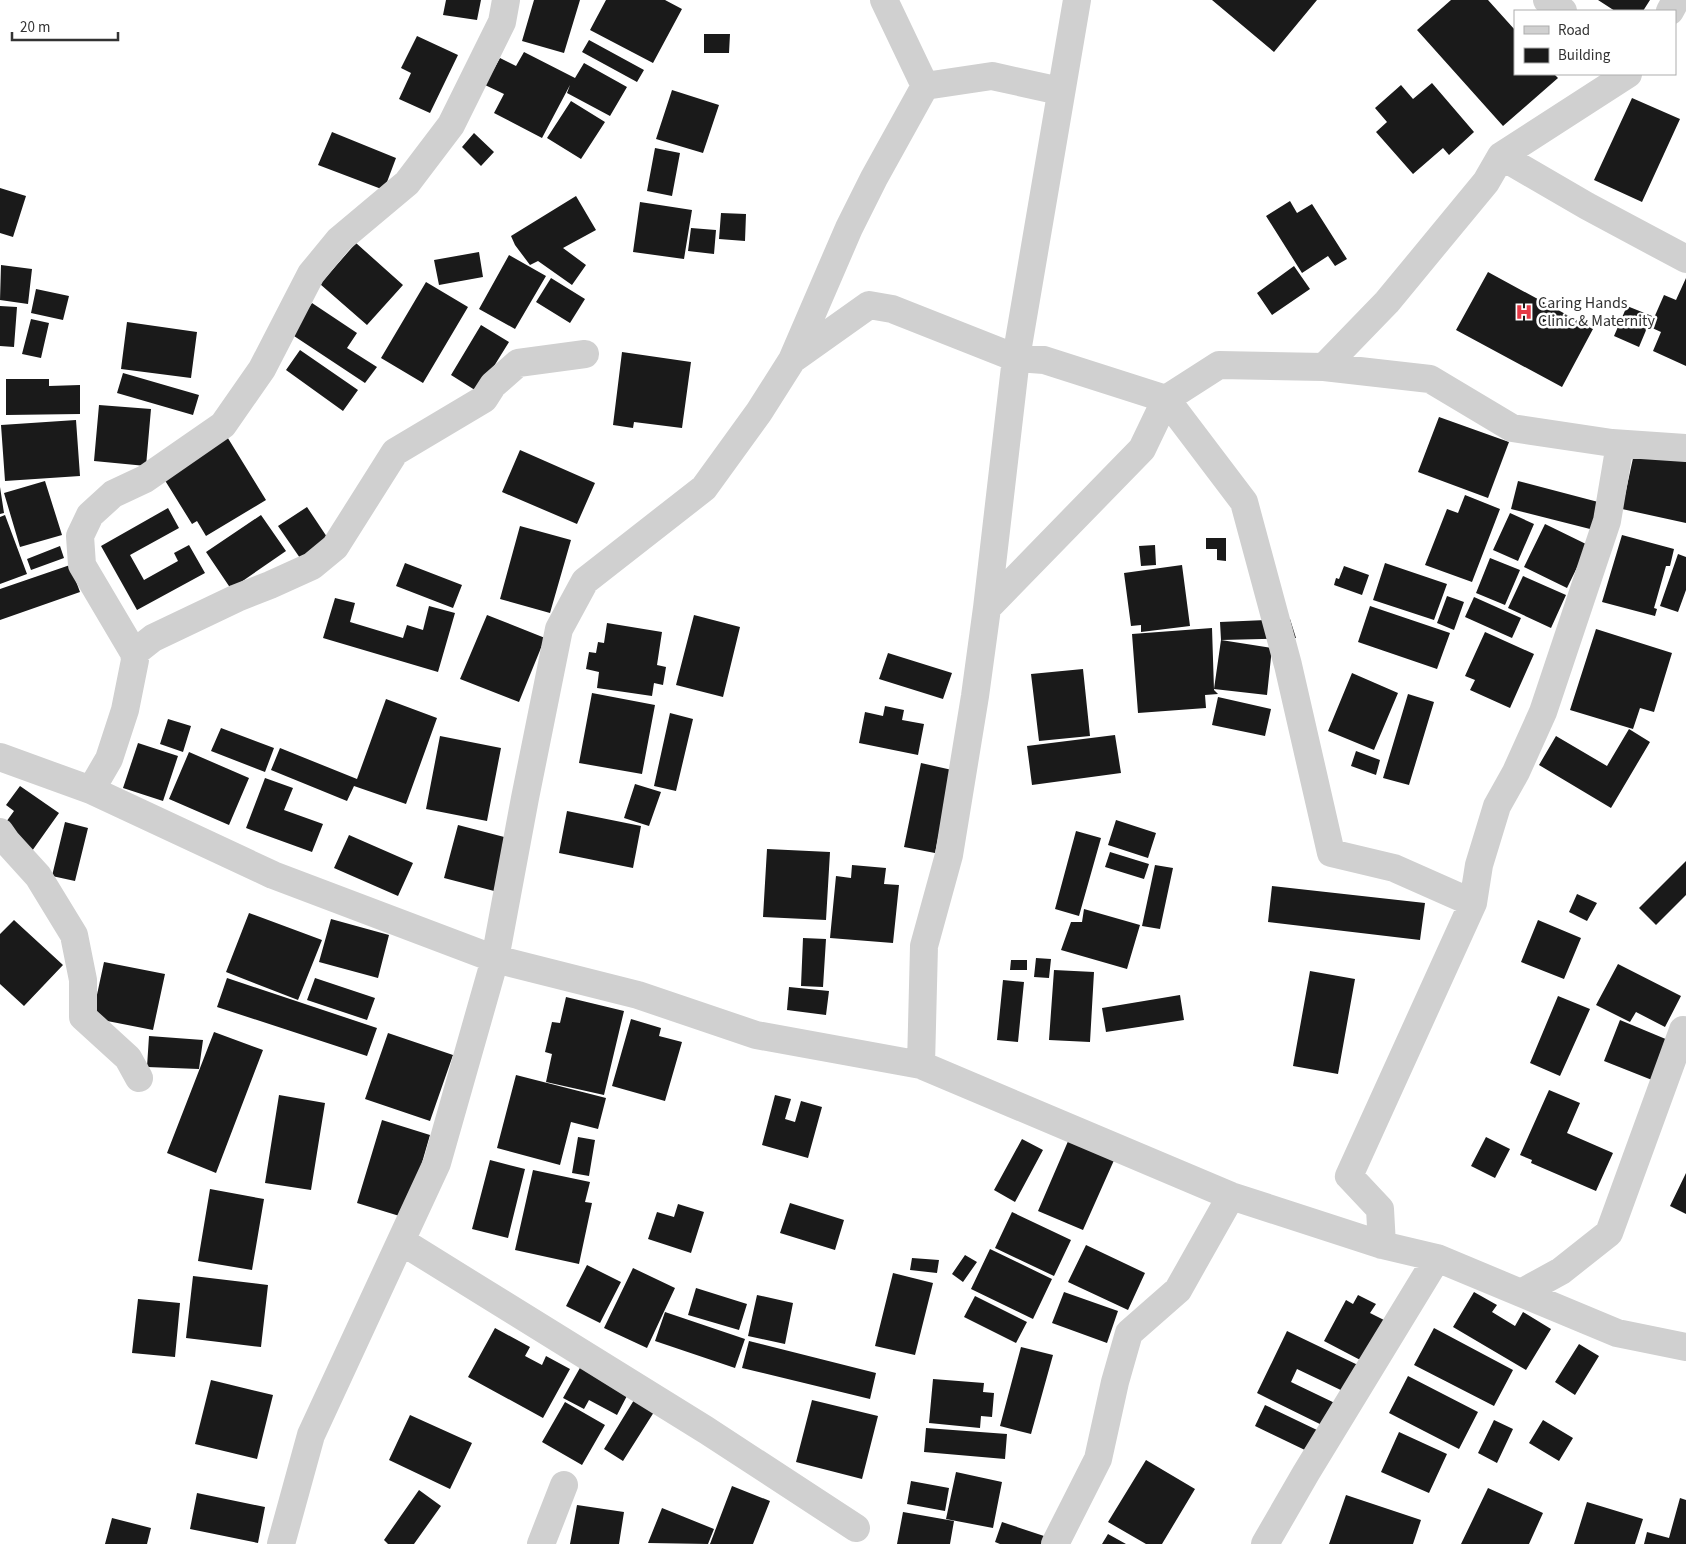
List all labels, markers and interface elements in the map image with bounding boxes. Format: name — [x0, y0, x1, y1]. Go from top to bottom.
scale bar — [12, 10, 119, 42]
legend — [1514, 10, 1676, 75]
text: 20 m — [20, 17, 50, 38]
text: Road — [1558, 20, 1590, 41]
text: Building — [1558, 45, 1611, 66]
place label: Caring Hands Clinic & Maternity — [1538, 292, 1656, 332]
hospital icon: Caring Hands Clinic & Maternity — [1514, 302, 1534, 322]

